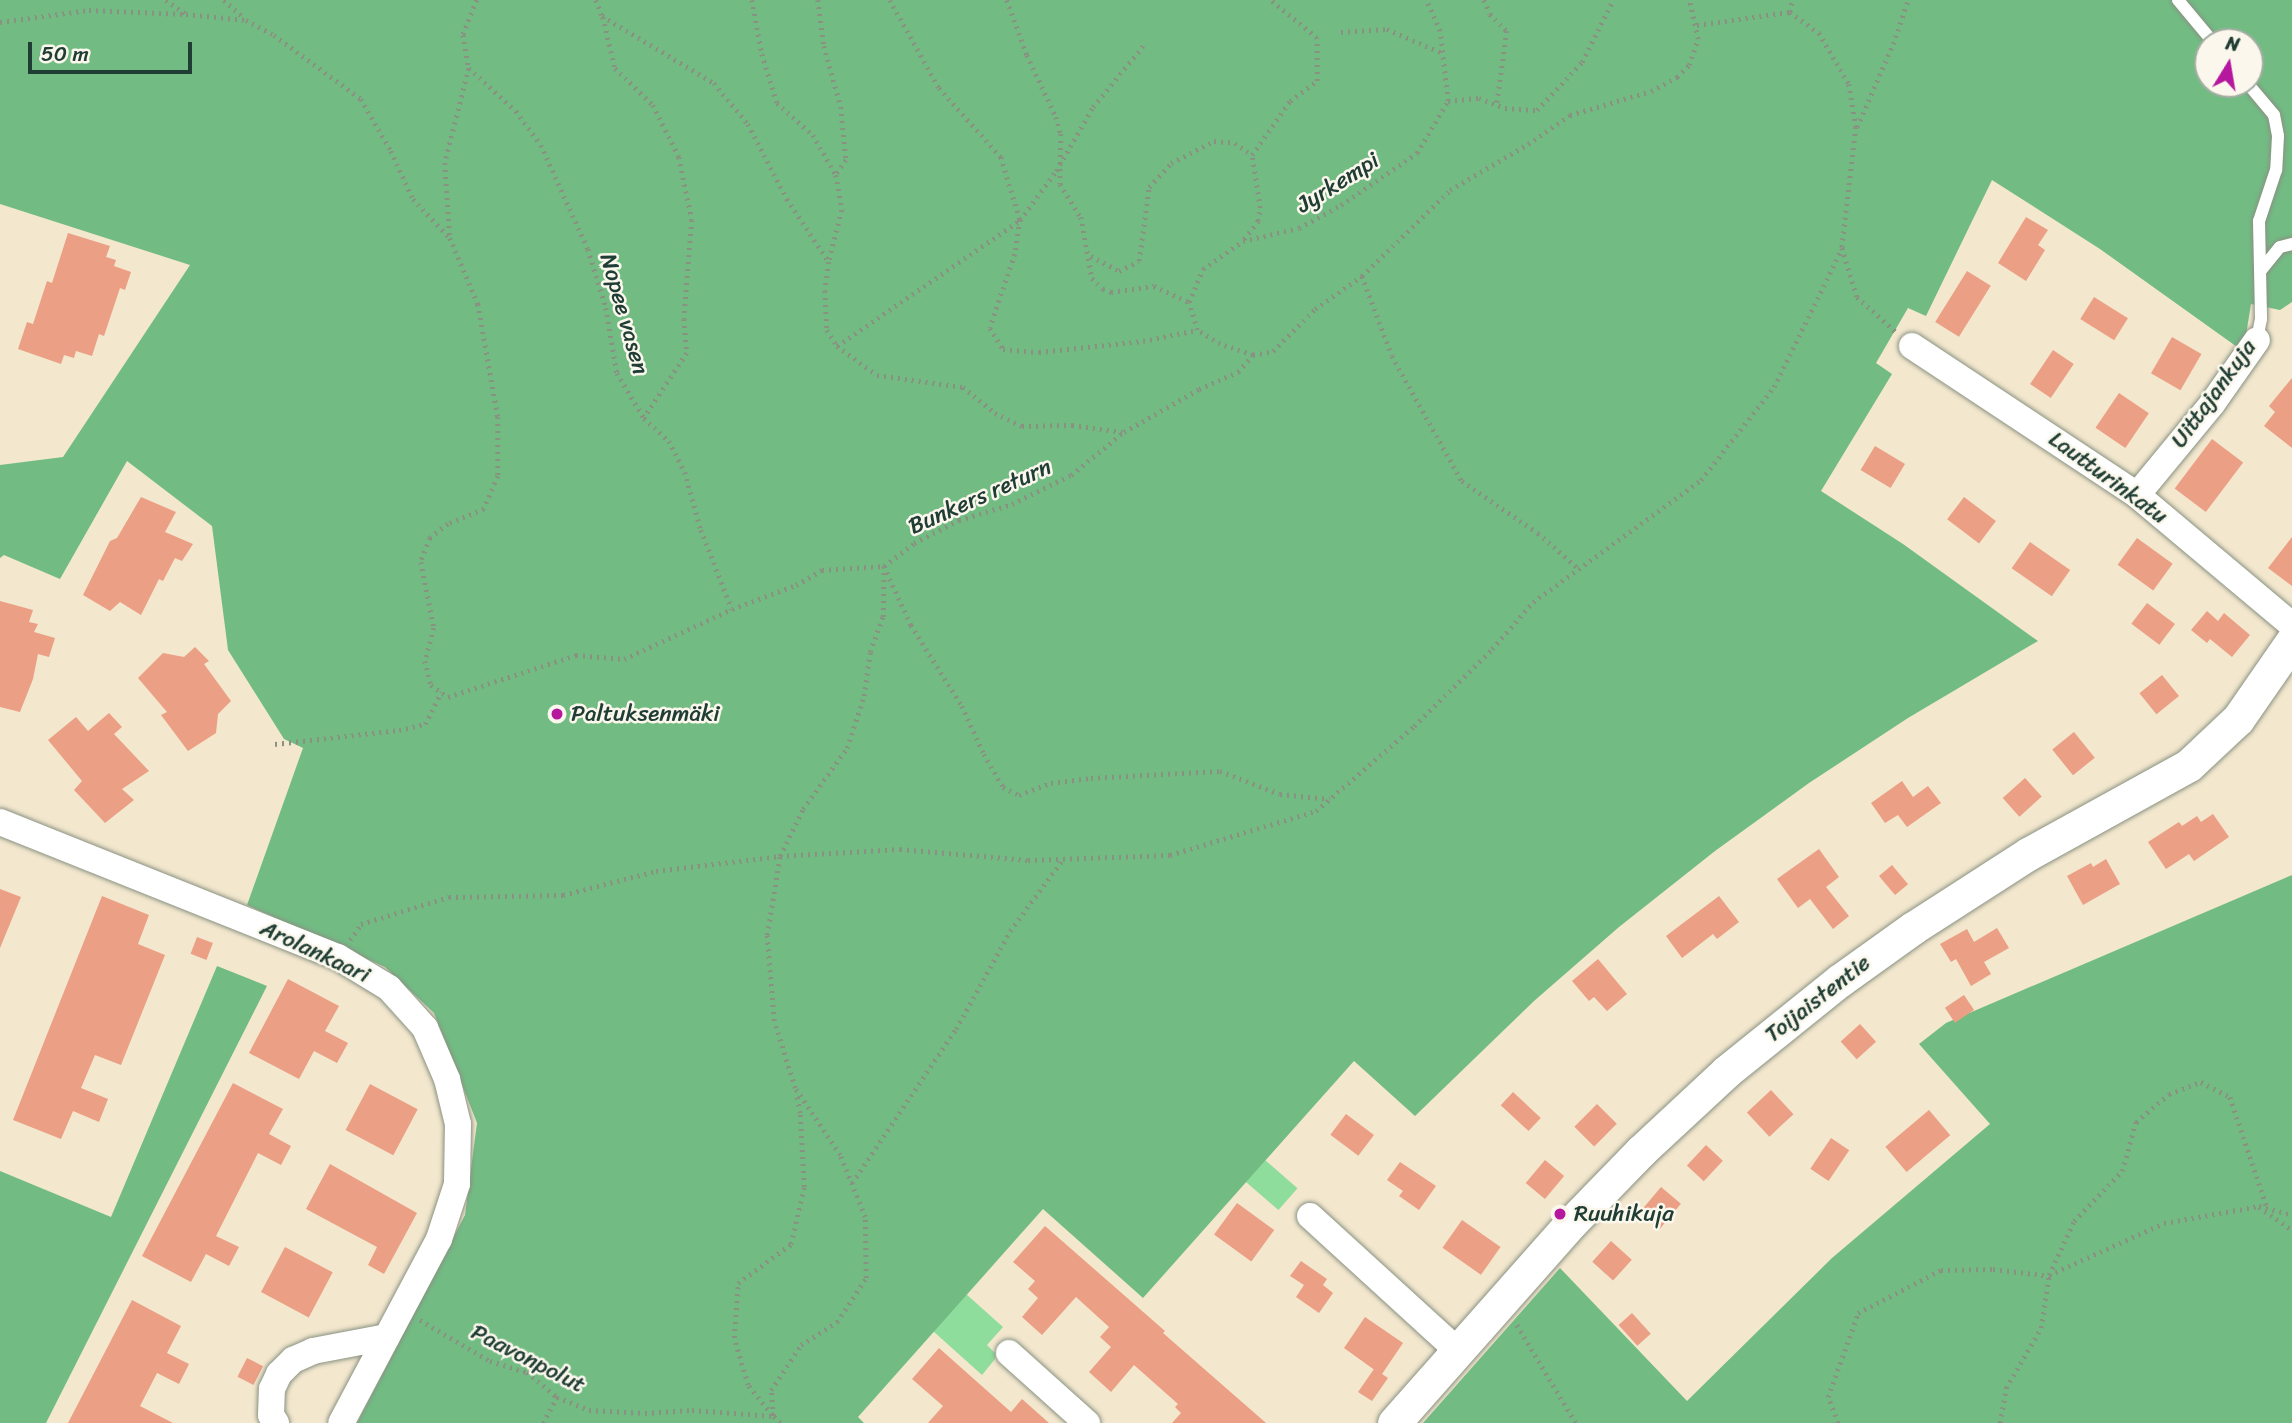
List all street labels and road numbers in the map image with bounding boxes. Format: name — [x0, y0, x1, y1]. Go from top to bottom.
street label: Jyrkempi — [1292, 147, 1384, 219]
street label: Nopee vasen — [593, 250, 655, 378]
street label: Uittajankuja — [2165, 334, 2263, 454]
street label: Lautturinkatu — [2043, 426, 2173, 530]
street label: Bunkers return — [904, 453, 1056, 541]
street label: Arolankaari — [256, 915, 374, 989]
street label: Toijaistentie — [1760, 949, 1876, 1049]
street label: Paavonpolut — [466, 1318, 590, 1400]

